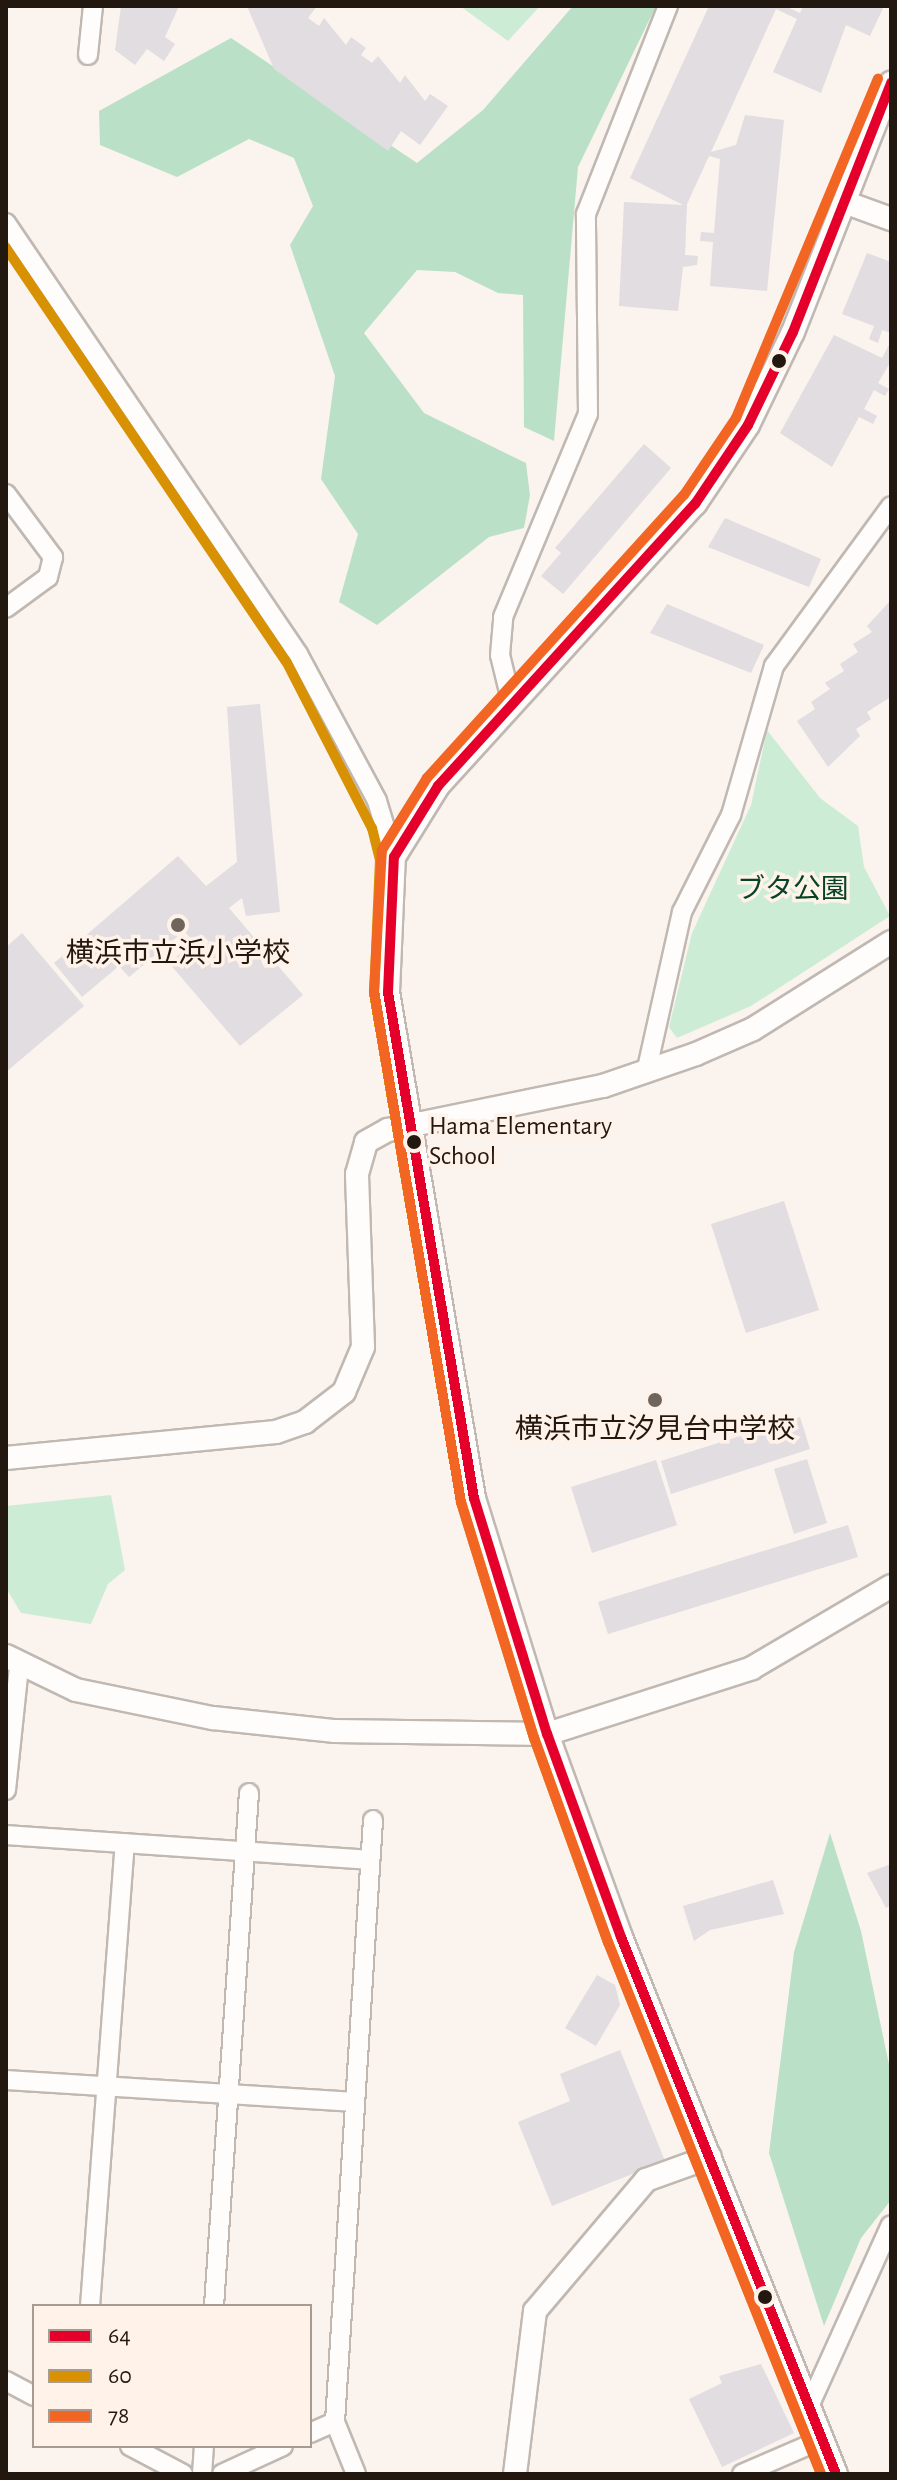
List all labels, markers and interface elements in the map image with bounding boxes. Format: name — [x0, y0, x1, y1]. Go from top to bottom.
unlabelled marker — [771, 353, 787, 369]
park label: ブタ公園 — [737, 873, 849, 907]
marker: 横浜市立浜小学校 — [169, 916, 187, 934]
place label: 横浜市立浜小学校 — [66, 937, 290, 971]
place label: Hama Elementary School — [429, 1111, 612, 1172]
marker: Hama Elementary School — [406, 1134, 422, 1150]
marker: 横浜市立汐見台中学校 — [646, 1391, 664, 1409]
place label: 横浜市立汐見台中学校 — [515, 1413, 795, 1447]
unlabelled marker — [757, 2289, 773, 2305]
legend — [32, 2304, 312, 2448]
text: 64 — [108, 2324, 131, 2348]
text: 60 — [108, 2364, 132, 2388]
text: 78 — [108, 2404, 129, 2428]

